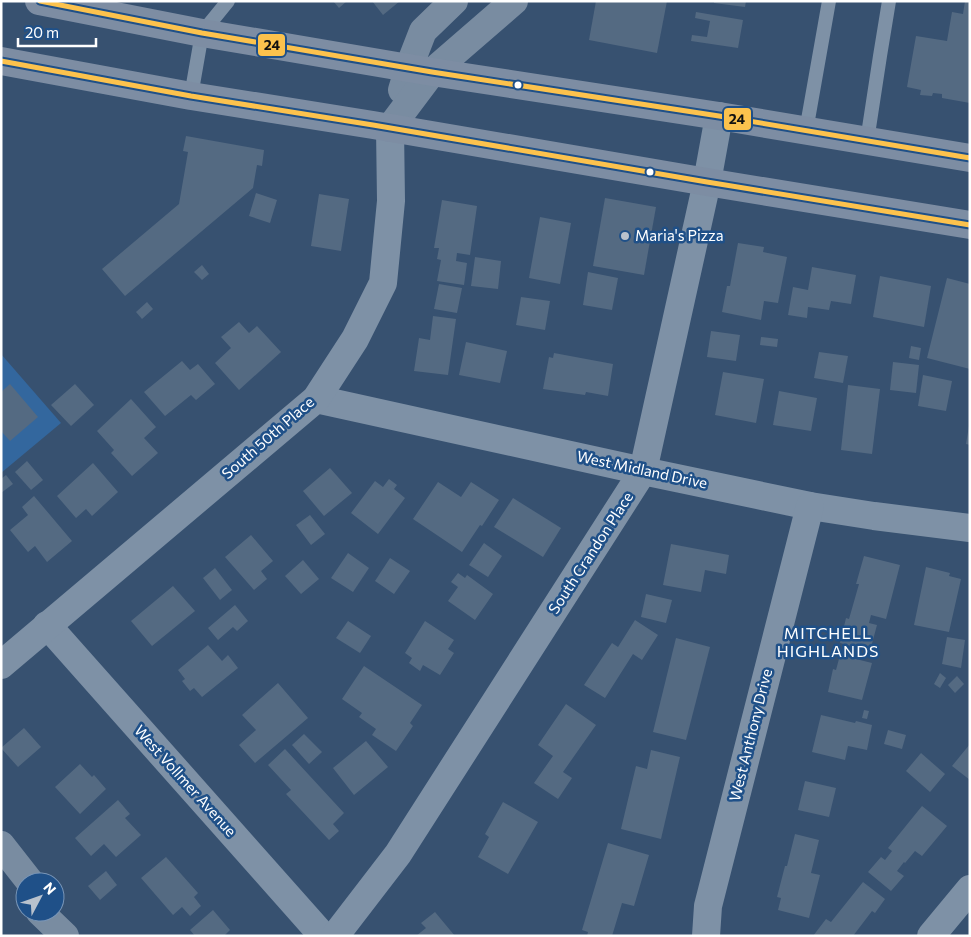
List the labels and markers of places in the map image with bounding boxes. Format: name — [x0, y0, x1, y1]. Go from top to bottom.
unlabelled marker — [513, 80, 523, 90]
unlabelled marker — [645, 167, 655, 177]
place label: Maria's Pizza — [635, 226, 724, 244]
marker: Maria's Pizza — [619, 230, 631, 242]

